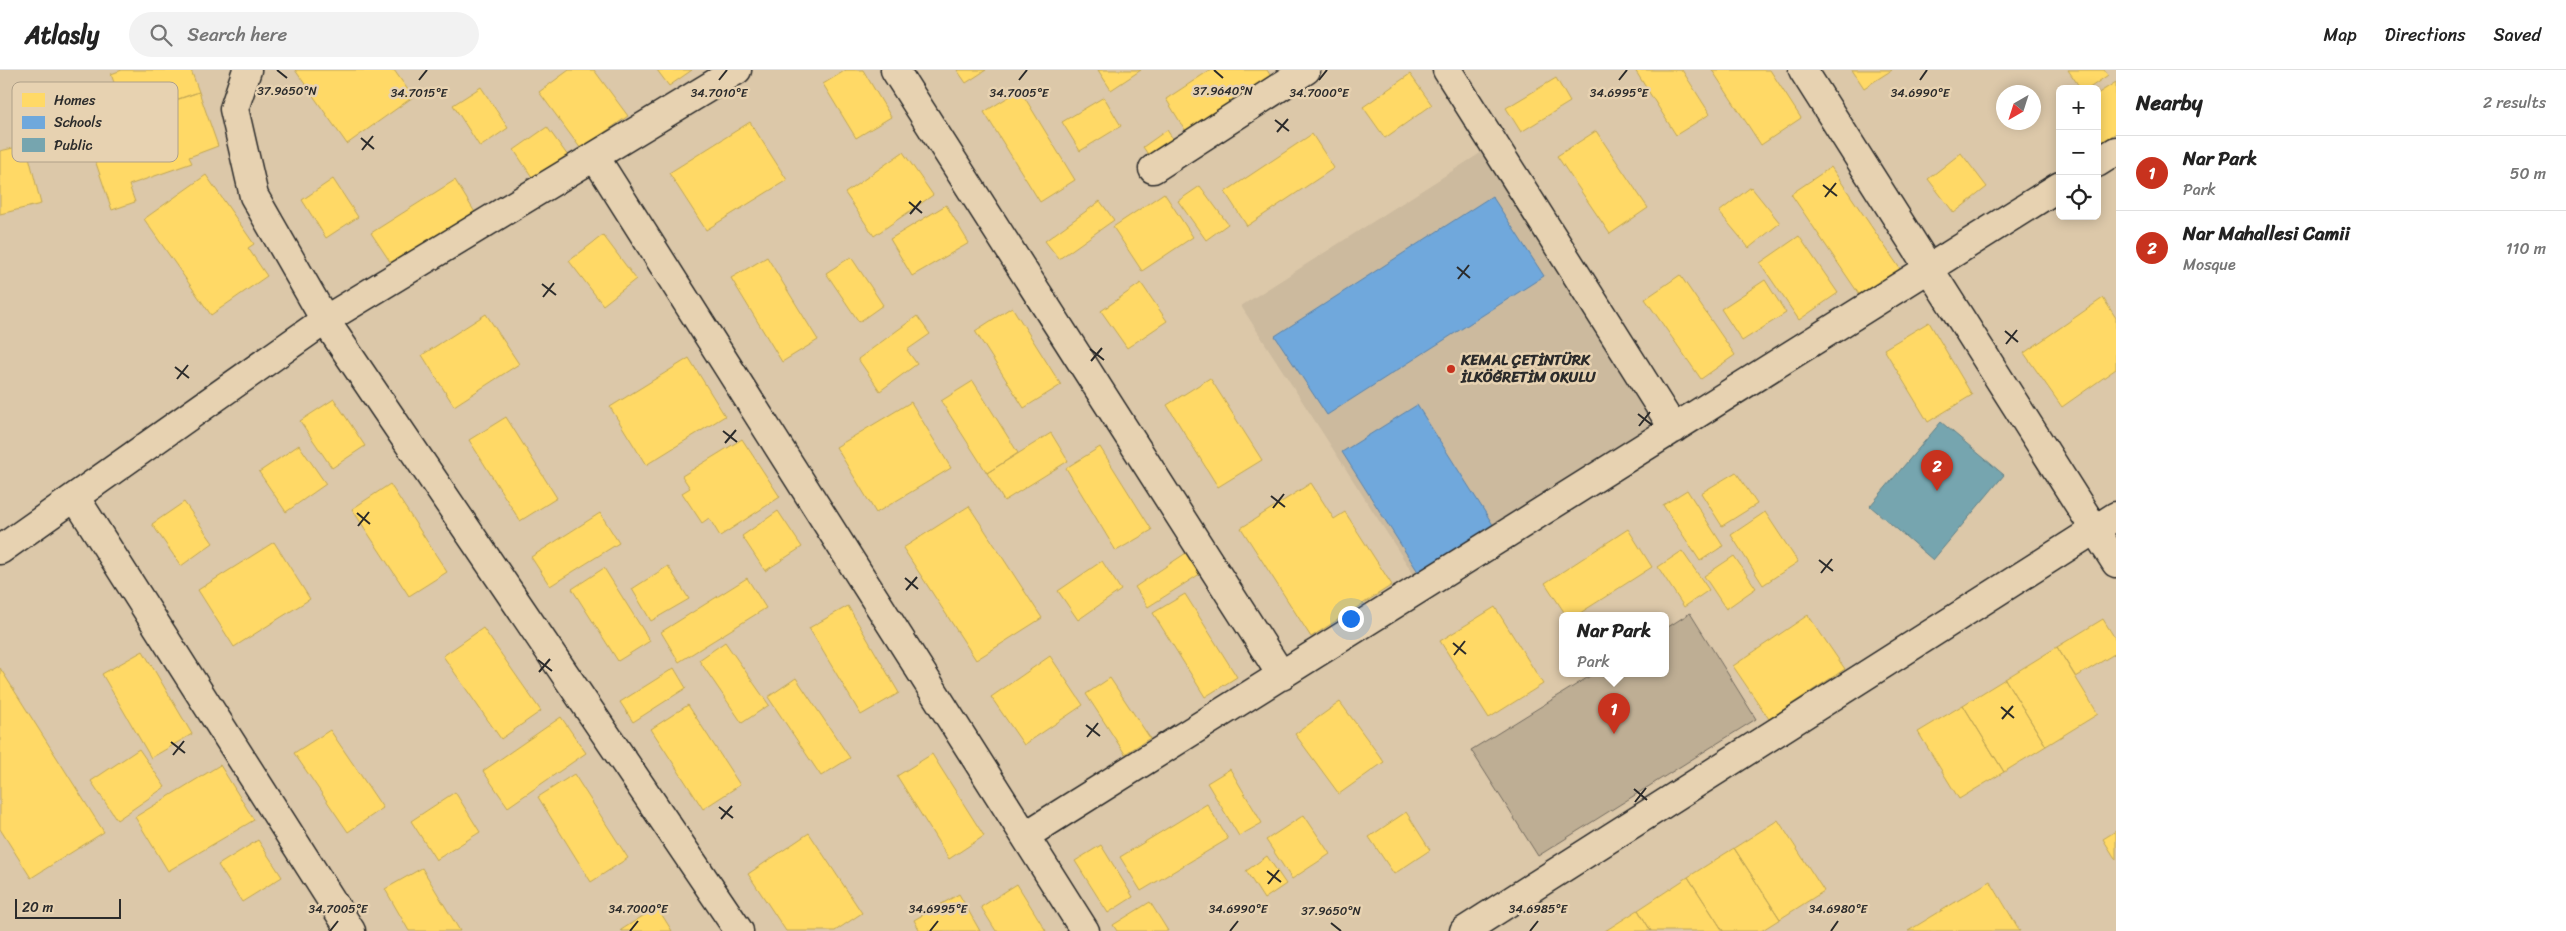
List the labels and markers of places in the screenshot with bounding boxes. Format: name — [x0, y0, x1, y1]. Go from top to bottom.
place label: KEMAL ÇETİNTÜRK İLKÖĞRETİM OKULU — [1460, 347, 1597, 390]
marker: KEMAL ÇETİNTÜRK İLKÖĞRETİM OKULU — [1445, 363, 1457, 375]
pin: 2 — [1921, 450, 1953, 491]
pin: 1 — [1598, 693, 1630, 734]

